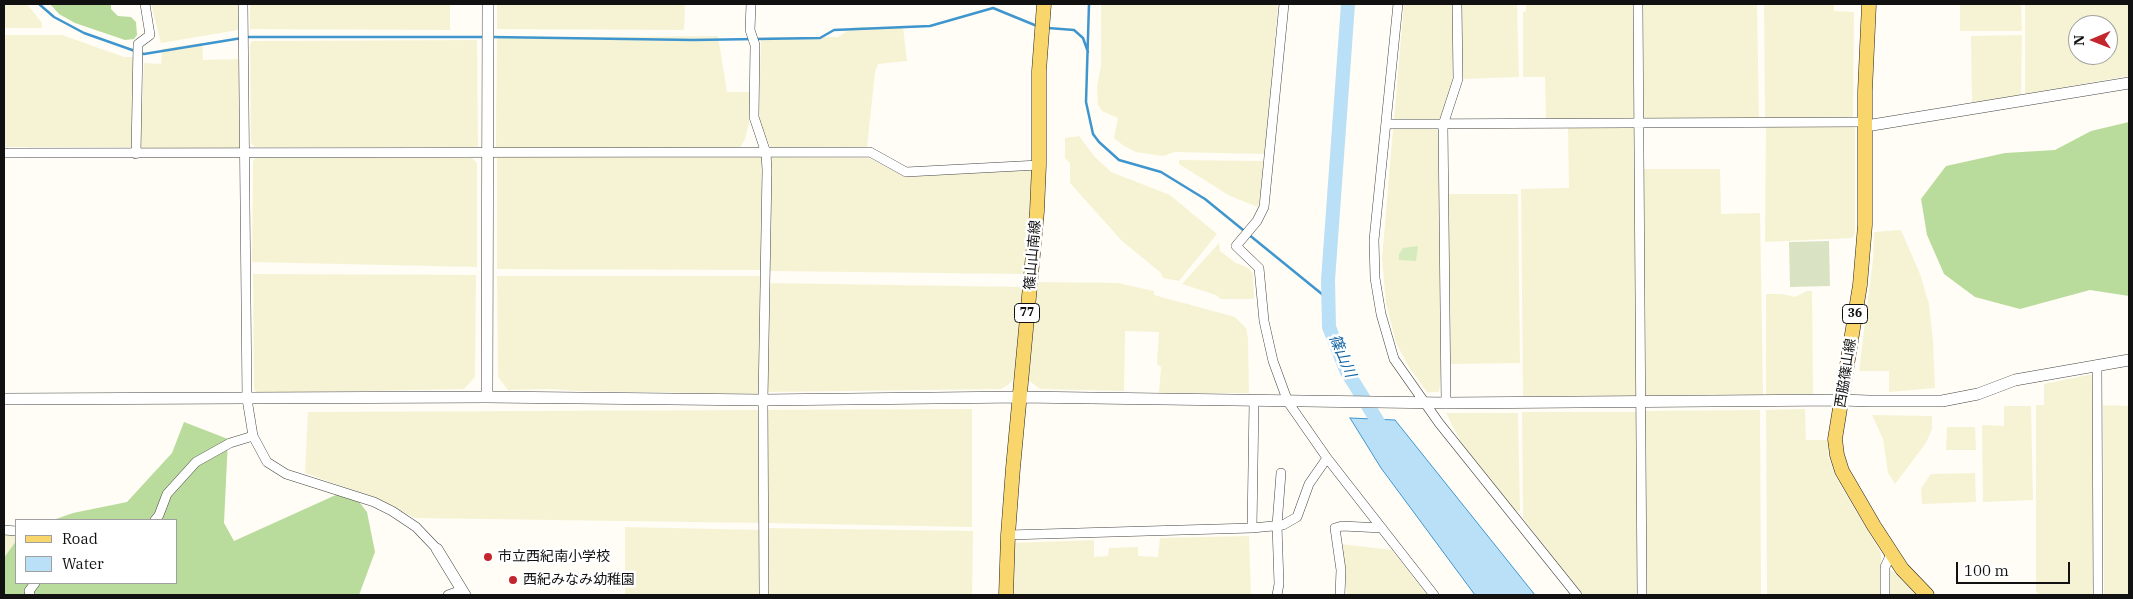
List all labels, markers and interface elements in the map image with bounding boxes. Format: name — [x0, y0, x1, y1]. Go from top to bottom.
north arrow — [2068, 15, 2118, 65]
text: N — [2070, 35, 2088, 46]
street label: 篠山山南線 — [1022, 219, 1044, 291]
road number: 77 — [1014, 304, 1040, 322]
road number: 36 — [1842, 304, 1868, 324]
water label: 篠山川 — [1325, 332, 1359, 380]
street label: 西脇篠山線 — [1832, 337, 1860, 409]
legend — [15, 519, 178, 584]
text: Road — [62, 529, 98, 548]
place label: 市立西紀南小学校 — [498, 549, 610, 565]
marker: 市立西紀南小学校 — [482, 551, 494, 563]
scale bar — [1958, 552, 2072, 584]
text: Water — [62, 554, 104, 573]
text: 100 m — [1964, 561, 2009, 580]
place label: 西紀みなみ幼稚園 — [523, 572, 635, 588]
marker: 西紀みなみ幼稚園 — [507, 574, 519, 586]

